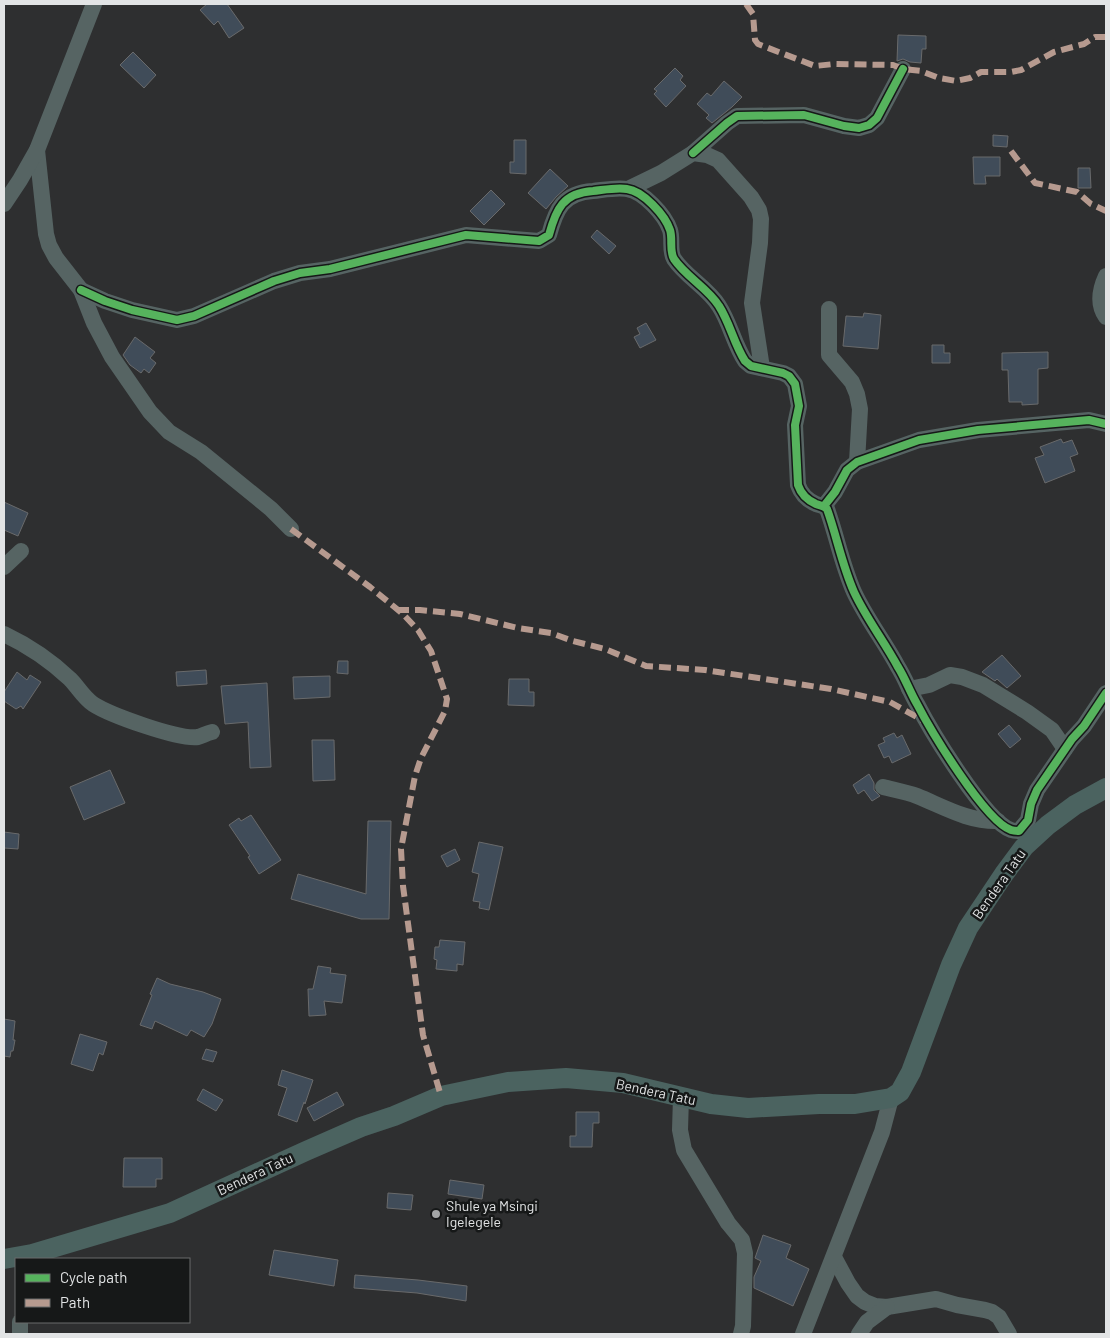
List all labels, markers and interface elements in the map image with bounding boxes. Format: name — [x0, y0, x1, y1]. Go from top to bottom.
street label: Bendera Tatu — [968, 846, 1029, 922]
street label: Bendera Tatu — [615, 1075, 698, 1108]
street label: Bendera Tatu — [214, 1149, 295, 1198]
place label: Shule ya Msingi Igelegele — [446, 1197, 538, 1230]
marker: Shule ya Msingi Igelegele — [430, 1208, 442, 1220]
legend — [15, 1258, 190, 1323]
text: Cycle path — [60, 1268, 127, 1286]
text: Path — [60, 1293, 90, 1311]

